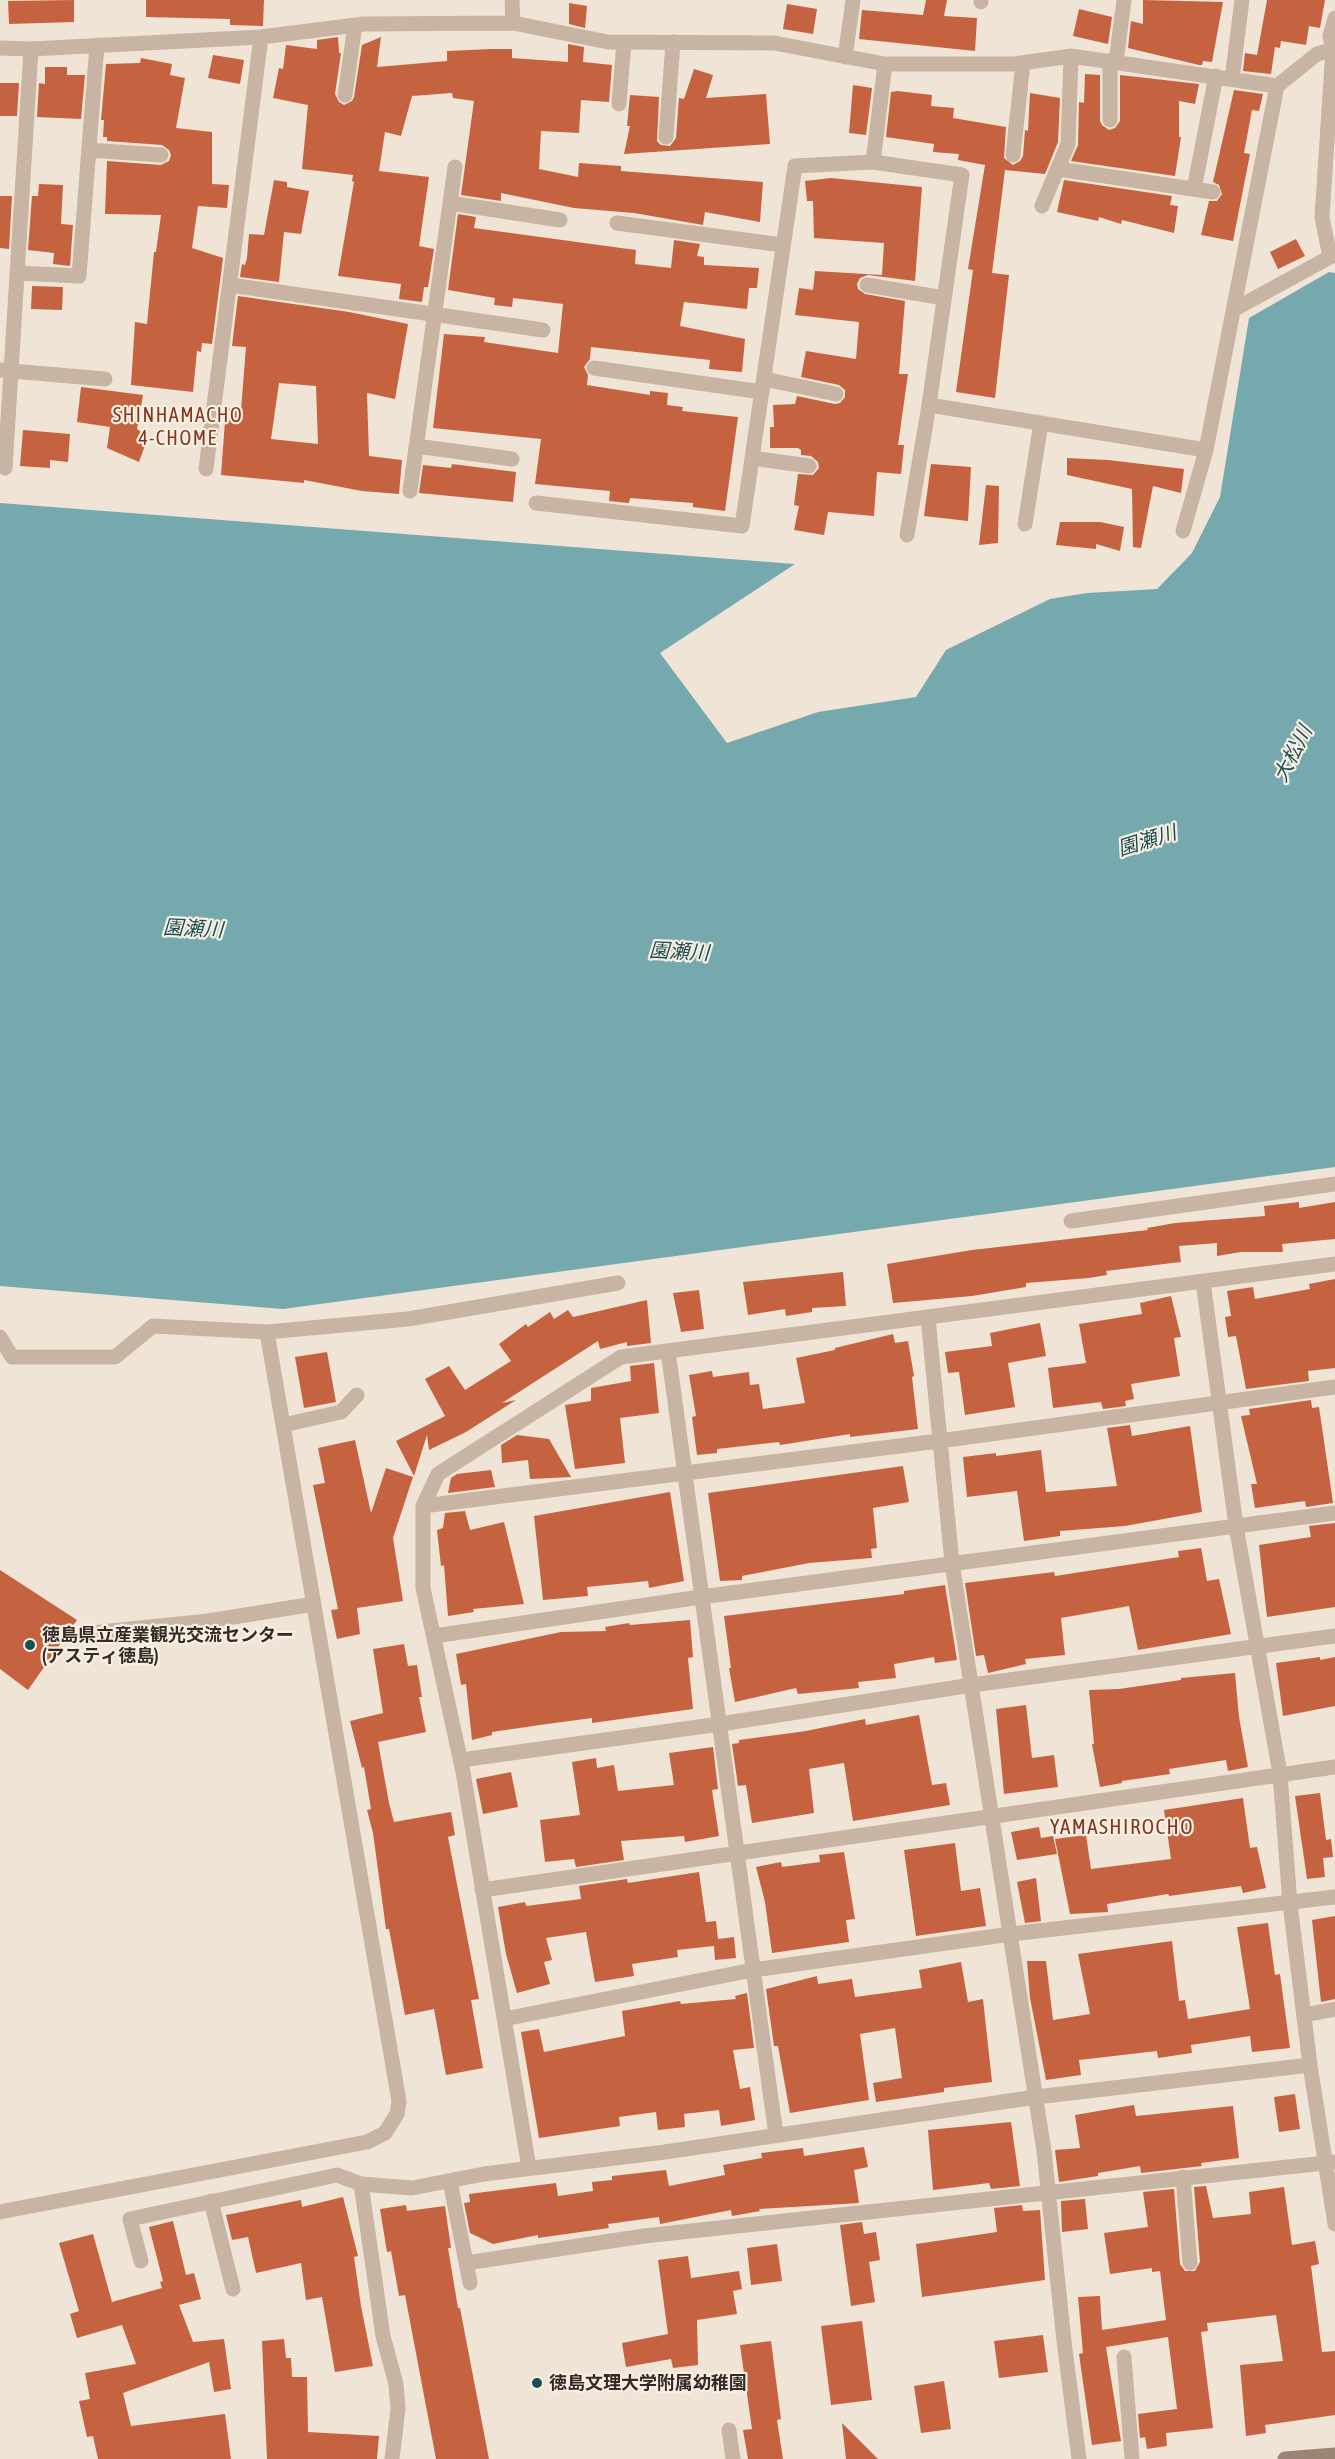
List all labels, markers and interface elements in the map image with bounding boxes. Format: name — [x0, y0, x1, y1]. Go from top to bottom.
district label: SHINHAMACHO 4-CHOME — [113, 404, 243, 451]
water label: 大松川 — [1269, 722, 1317, 786]
water label: 園瀬川 — [1115, 821, 1179, 861]
water label: 園瀬川 — [162, 915, 224, 943]
water label: 園瀬川 — [648, 938, 710, 966]
place label: 徳島県立産業観光交流センター (アスティ徳島) — [42, 1624, 294, 1666]
marker: 徳島県立産業観光交流センター (アスティ徳島) — [23, 1638, 37, 1652]
district label: YAMASHIROCHO — [1050, 1814, 1194, 1840]
place label: 徳島文理大学附属幼稚園 — [549, 2372, 747, 2394]
marker: 徳島文理大学附属幼稚園 — [530, 2376, 544, 2390]

